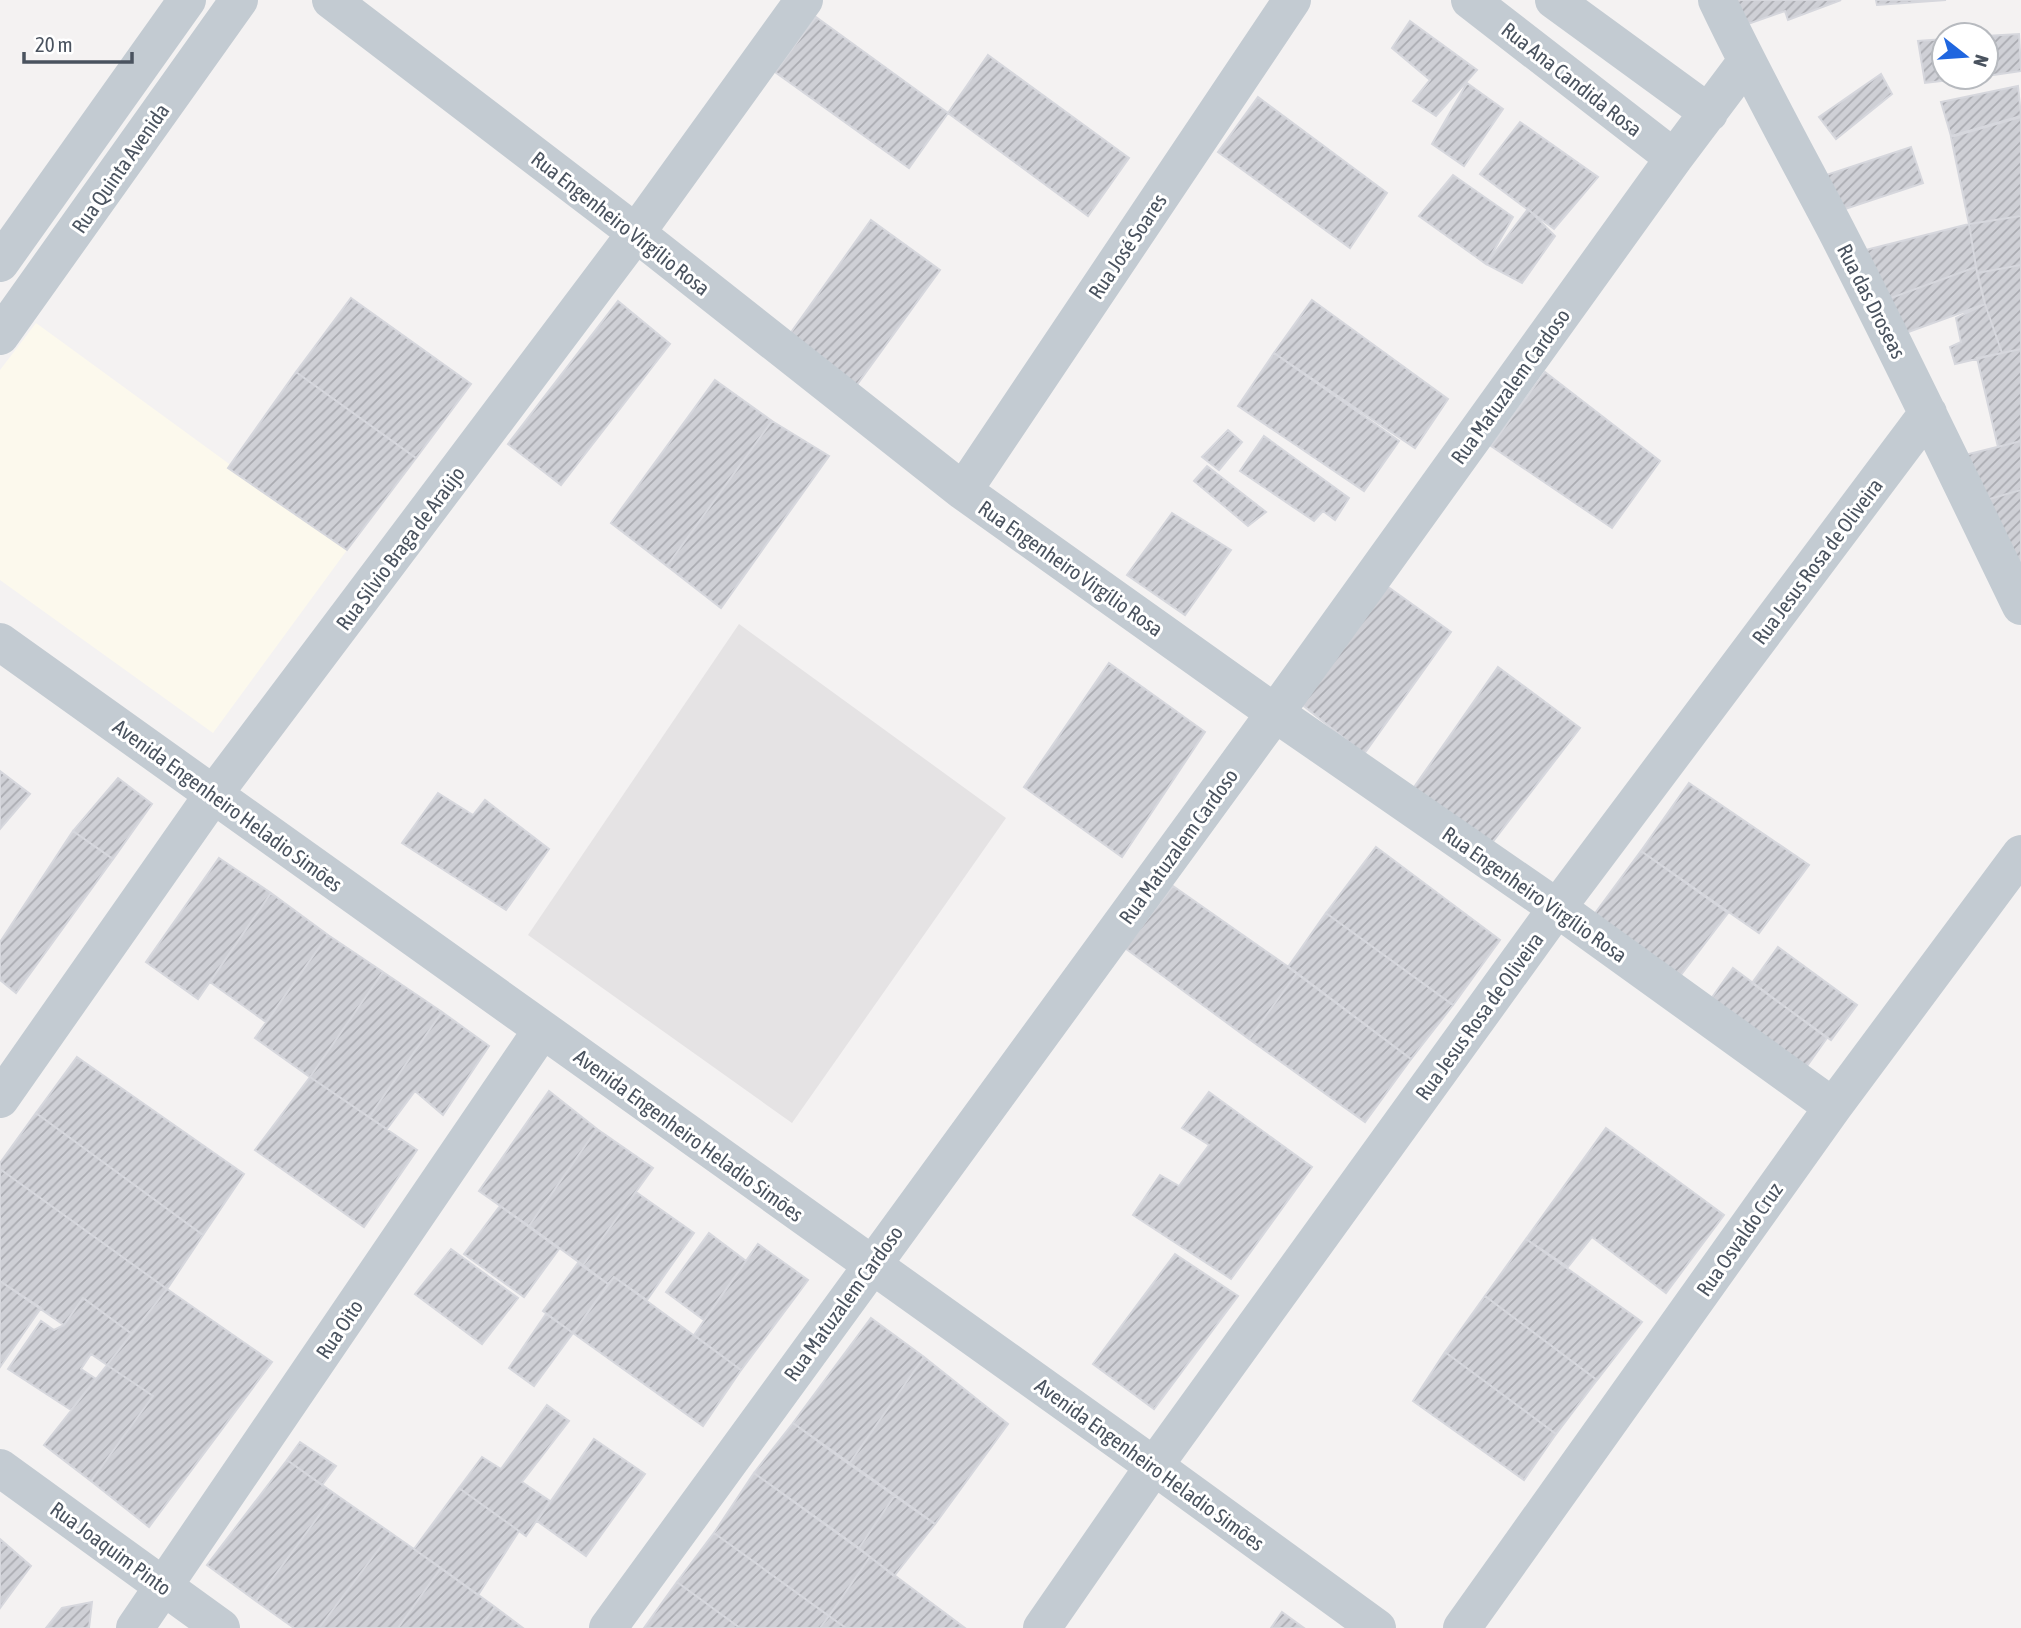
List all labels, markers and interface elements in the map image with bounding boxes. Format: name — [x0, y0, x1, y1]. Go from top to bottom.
street label: Rua Ana Candida Rosa — [1497, 17, 1647, 141]
scale bar — [24, 21, 133, 65]
north arrow — [1930, 21, 2000, 91]
text: 20 m — [35, 32, 73, 56]
text: N — [1969, 52, 1993, 70]
street label: Rua Quinta Avenida — [66, 99, 174, 237]
street label: Rua Engenheiro Virgílio Rosa — [527, 146, 715, 300]
street label: Rua José Soares — [1083, 189, 1171, 303]
street label: Rua das Droseas — [1833, 240, 1911, 362]
street label: Rua Matuzalem Cardoso — [1446, 304, 1574, 468]
street label: Rua Silvio Braga de Araújo — [331, 462, 469, 634]
street label: Rua Jesus Rosa de Oliveira — [1747, 473, 1887, 649]
street label: Rua Engenheiro Virgílio Rosa — [974, 495, 1168, 641]
street label: Avenida Engenheiro Heladio Simões — [109, 714, 347, 896]
street label: Rua Matuzalem Cardoso — [1114, 764, 1242, 928]
street label: Rua Engenheiro Virgílio Rosa — [1438, 821, 1632, 967]
street label: Rua Jesus Rosa de Oliveira — [1410, 928, 1548, 1104]
street label: Avenida Engenheiro Heladio Simões — [570, 1044, 808, 1226]
street label: Rua Osvaldo Cruz — [1691, 1177, 1787, 1300]
street label: Rua Matuzalem Cardoso — [779, 1221, 907, 1385]
street label: Rua Oito — [311, 1295, 367, 1363]
street label: Avenida Engenheiro Heladio Simões — [1031, 1373, 1269, 1555]
street label: Rua Joaquim Pinto — [46, 1496, 176, 1600]

